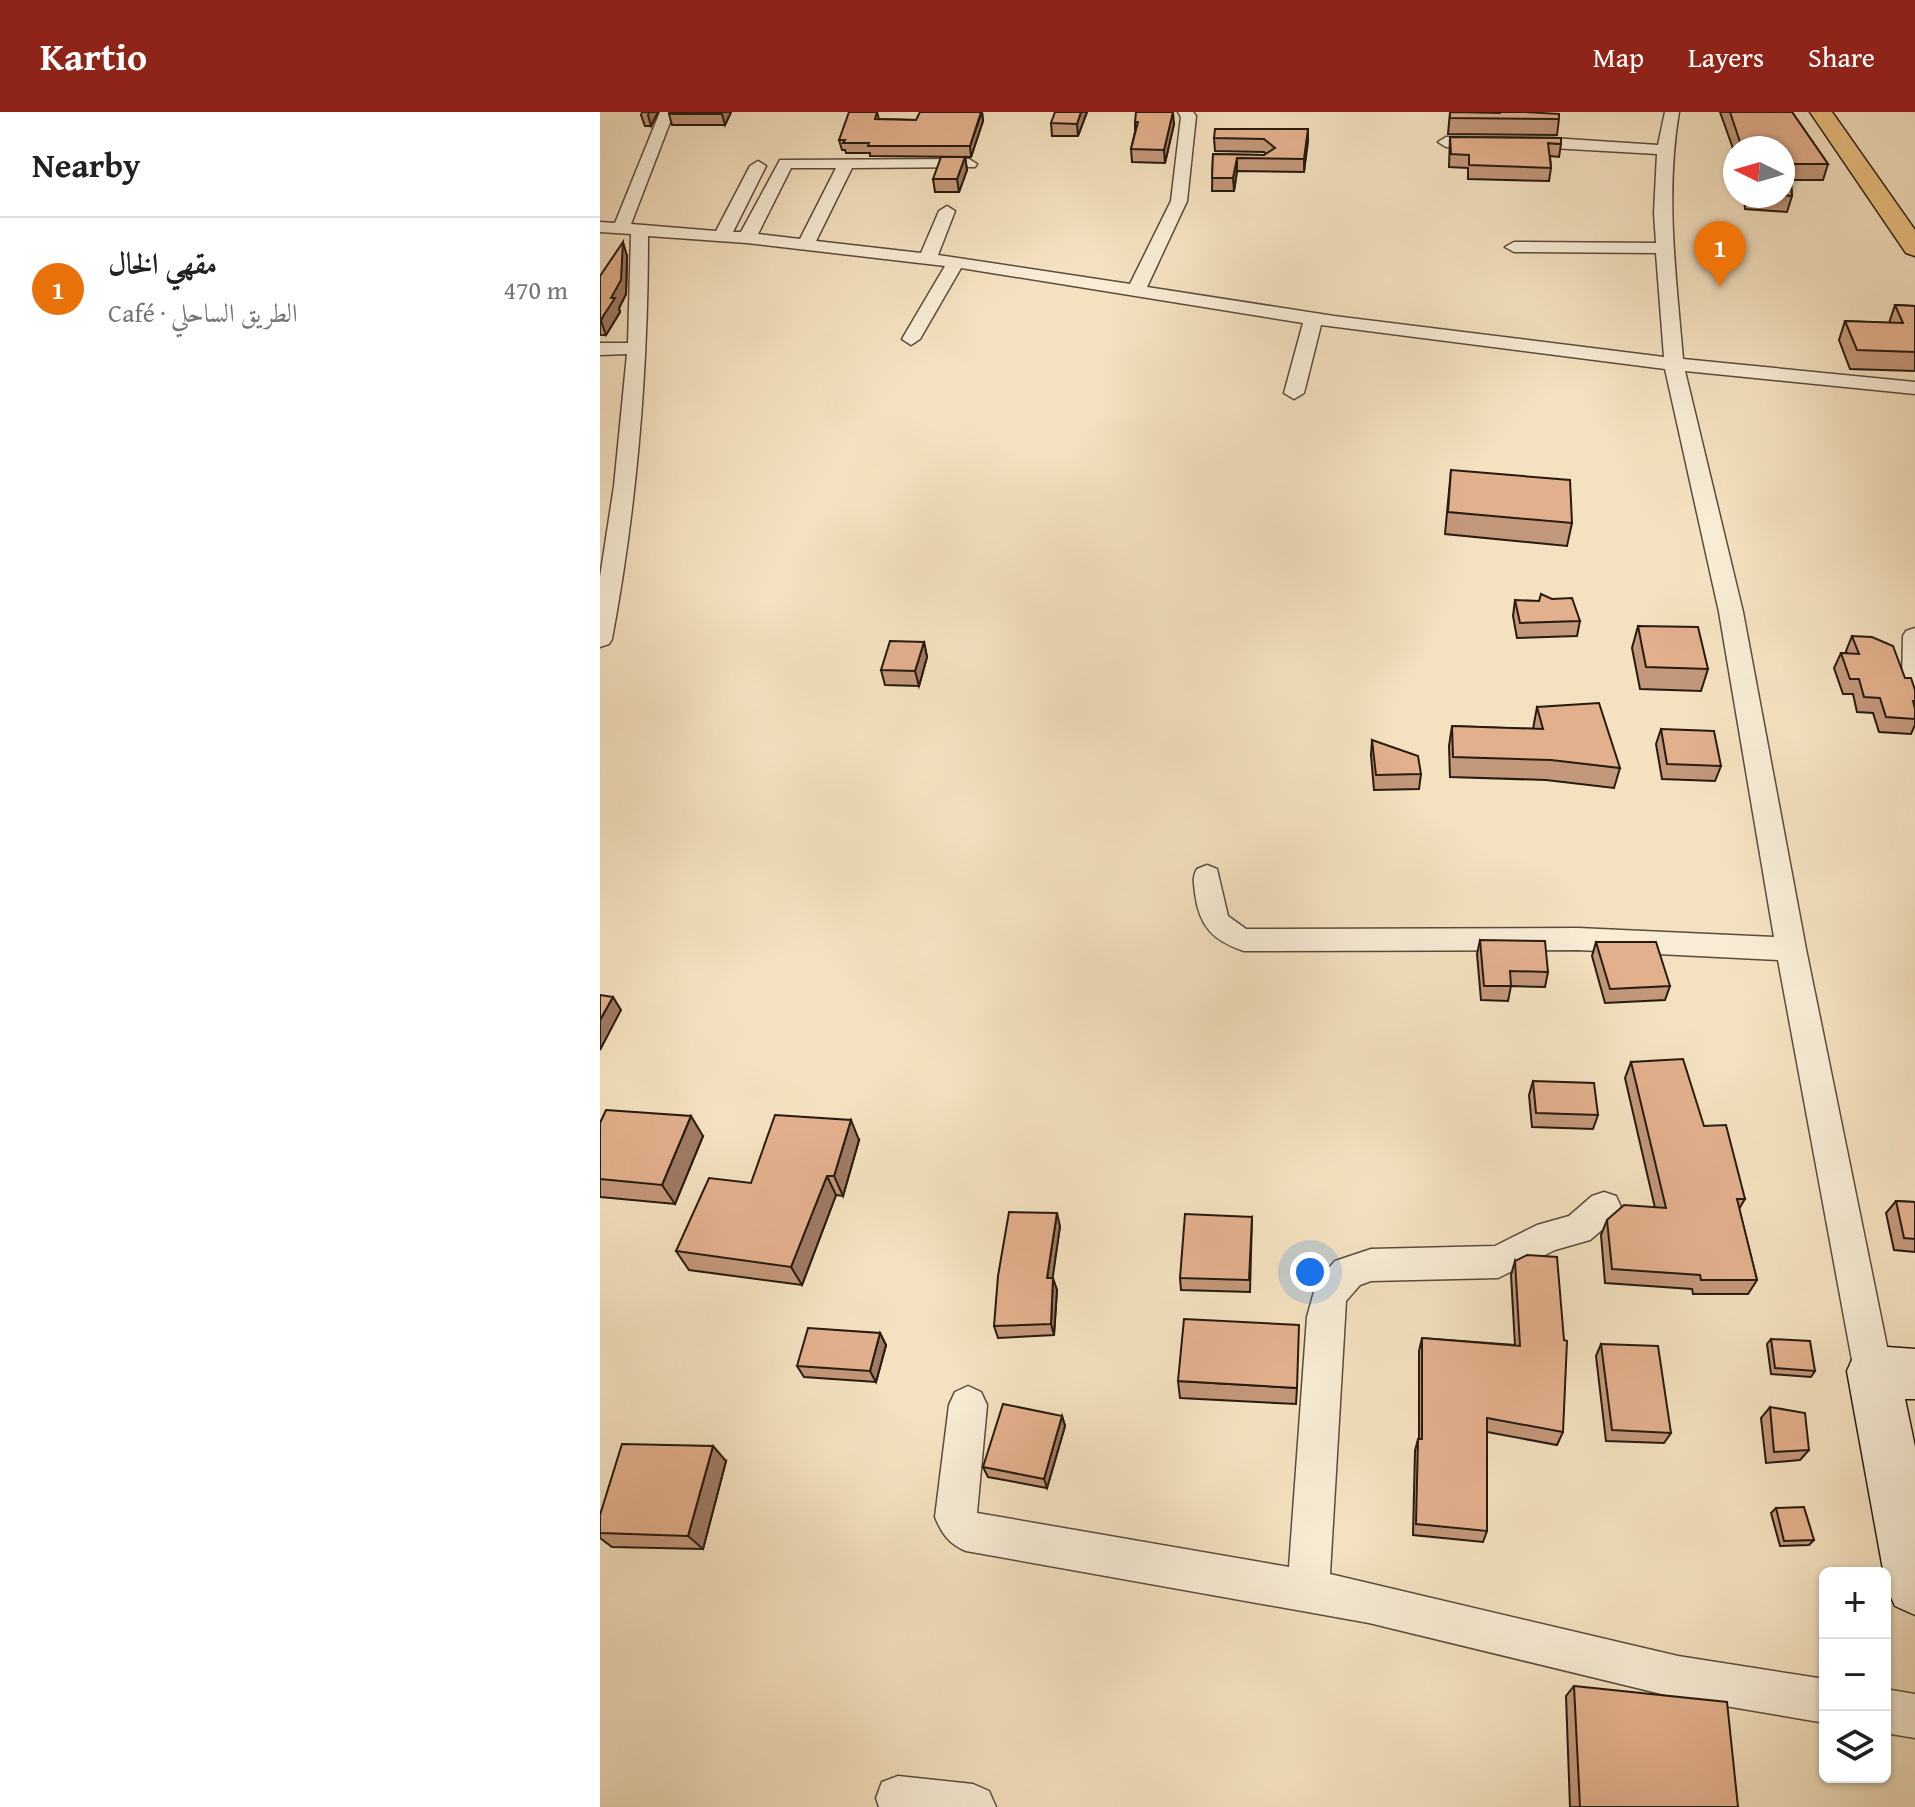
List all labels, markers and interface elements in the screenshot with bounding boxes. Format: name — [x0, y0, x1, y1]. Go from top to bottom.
text: Kartio — [40, 28, 147, 84]
text: Map — [1593, 36, 1644, 77]
text: Layers — [1688, 36, 1764, 77]
text: Share — [1808, 36, 1875, 77]
north arrow — [1723, 136, 1795, 208]
text: Nearby — [32, 140, 141, 189]
pin: 1 — [1694, 221, 1746, 287]
text: مقهي الخال — [108, 241, 217, 285]
text: 1 — [51, 270, 65, 309]
text: 470 m — [503, 270, 568, 309]
text: Café · الطريق الساحلي — [108, 293, 298, 332]
your location — [1290, 1252, 1330, 1292]
map controls — [1819, 1567, 1891, 1783]
button: + — [1819, 1567, 1891, 1639]
button: − — [1819, 1639, 1891, 1711]
button: layers — [1819, 1711, 1891, 1783]

